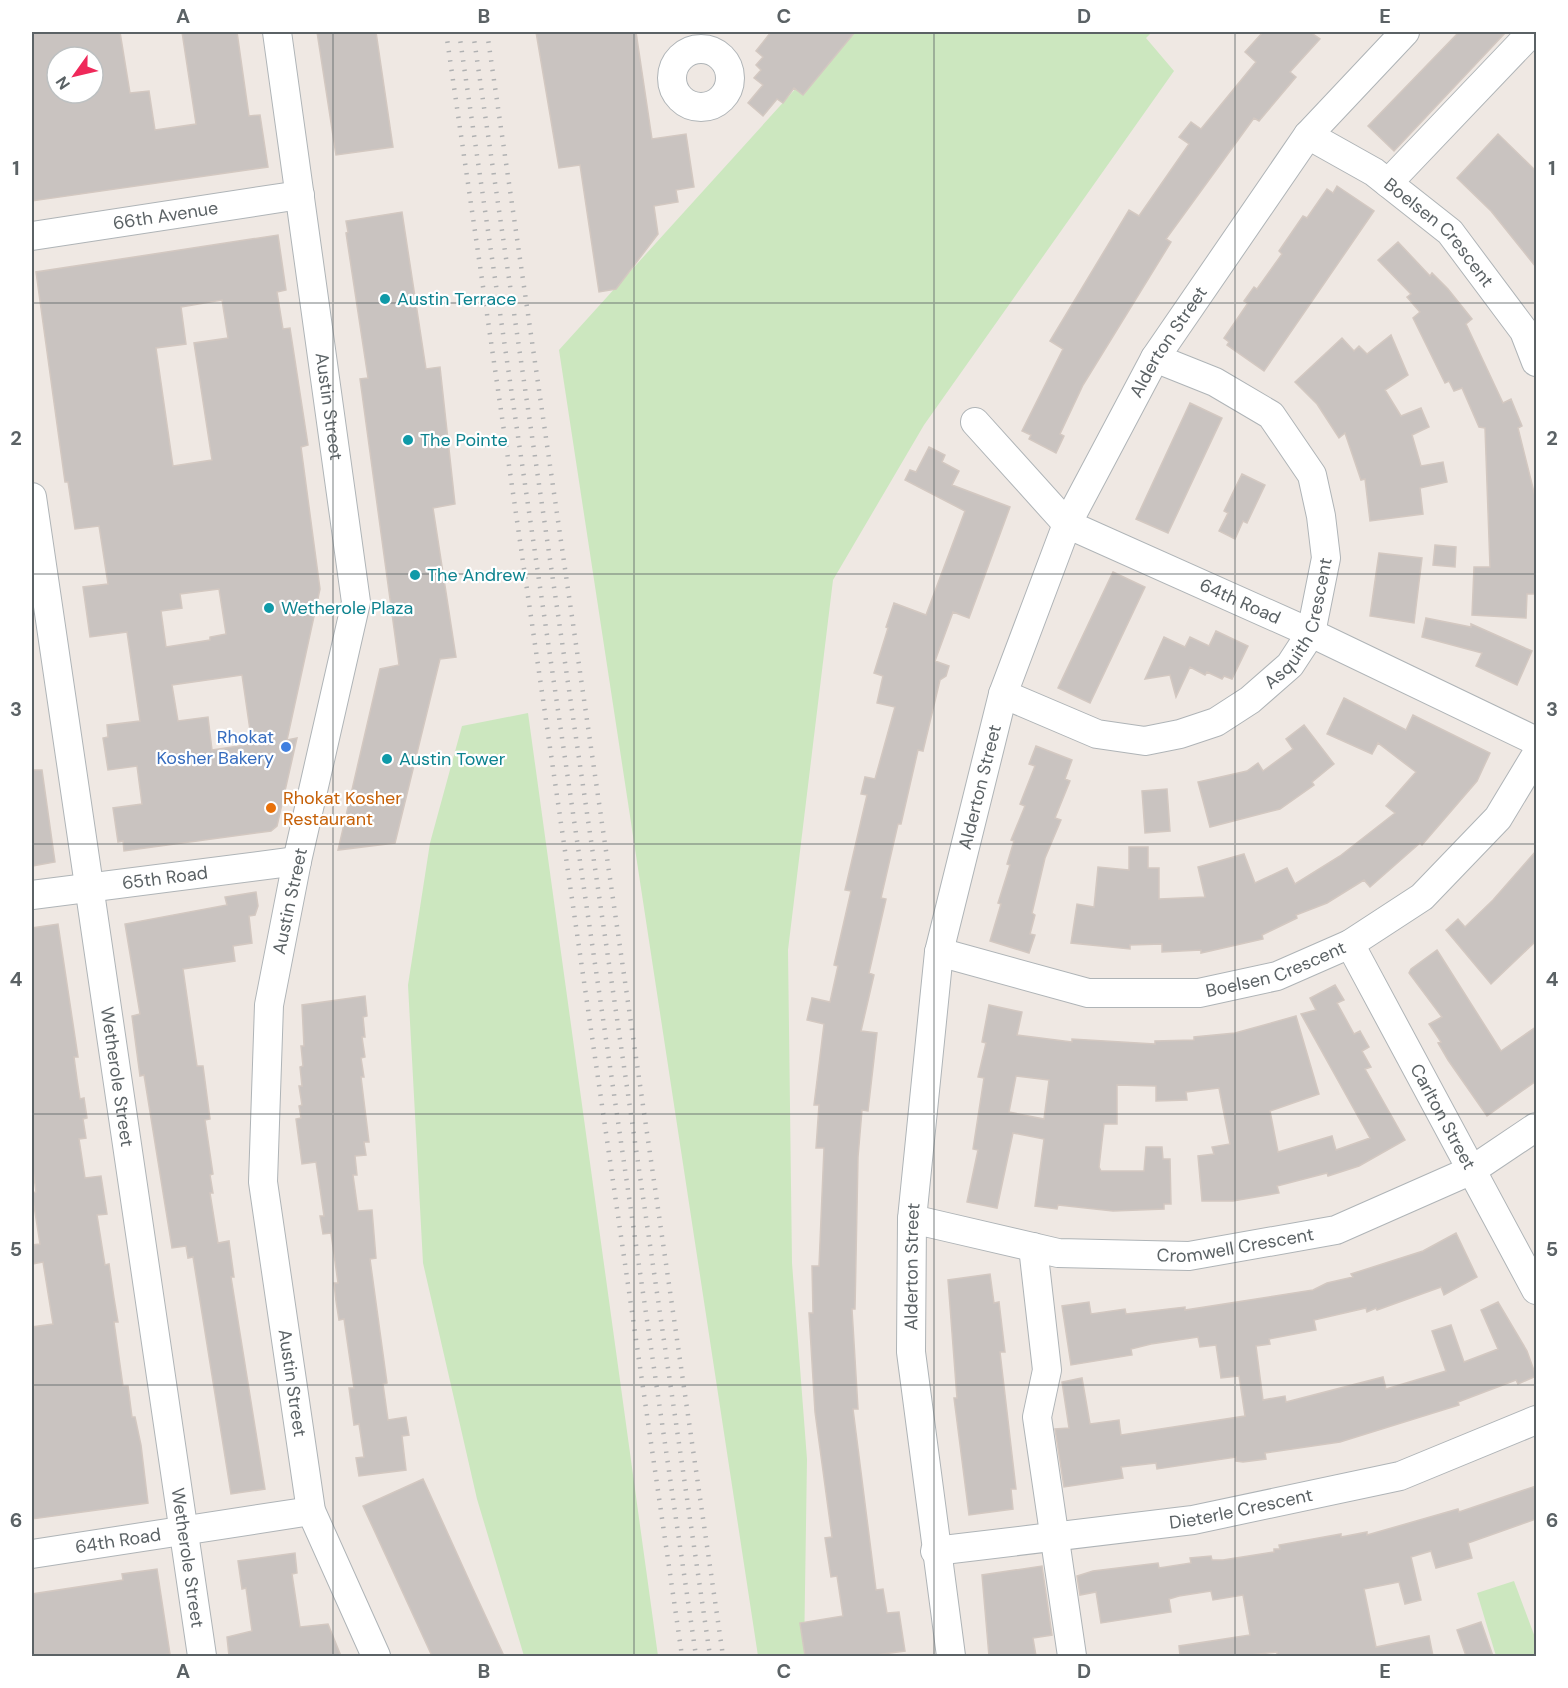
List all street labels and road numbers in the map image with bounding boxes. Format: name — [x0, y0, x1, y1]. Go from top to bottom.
street label: Boelsen Crescent — [1379, 172, 1499, 292]
street label: 66th Avenue — [111, 196, 220, 235]
street label: Alderton Street — [1124, 281, 1213, 402]
street label: Austin Street — [310, 351, 348, 462]
street label: Asquith Crescent — [1259, 556, 1338, 694]
street label: 64th Road — [1196, 573, 1284, 630]
street label: Alderton Street — [953, 722, 1007, 852]
street label: Austin Street — [267, 846, 313, 956]
street label: 65th Road — [121, 861, 209, 895]
street label: Boelsen Crescent — [1203, 935, 1350, 1003]
street label: Wetherole Street — [95, 1005, 139, 1148]
street label: Carlton Street — [1405, 1059, 1481, 1174]
street label: Alderton Street — [899, 1202, 926, 1331]
street label: Cromwell Crescent — [1156, 1222, 1316, 1268]
street label: Austin Street — [273, 1328, 312, 1438]
street label: Dieterle Crescent — [1168, 1483, 1315, 1535]
street label: Wetherole Street — [165, 1486, 210, 1629]
street label: 64th Road — [73, 1522, 163, 1559]

